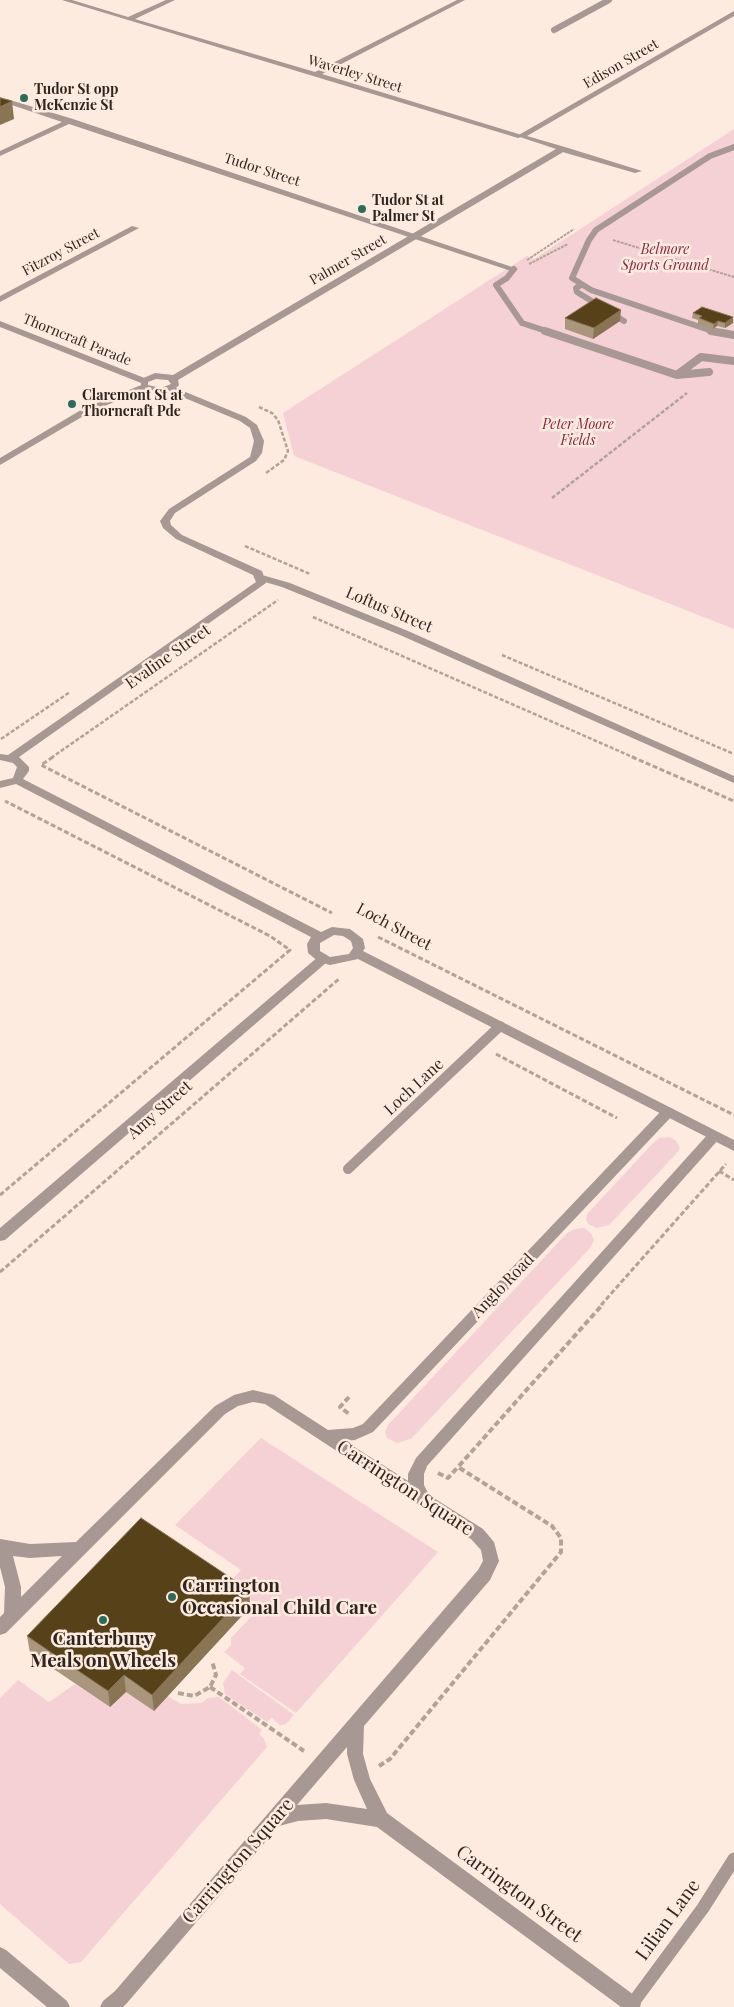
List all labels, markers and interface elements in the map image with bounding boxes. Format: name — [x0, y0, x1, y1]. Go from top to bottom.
street label: Edison Street — [580, 36, 662, 92]
street label: Waverley Street — [306, 52, 404, 96]
place label: Tudor St opp McKenzie St — [34, 82, 118, 114]
marker: Tudor St opp McKenzie St — [18, 92, 30, 104]
street label: Tudor Street — [222, 150, 302, 190]
place label: Tudor St at Palmer St — [372, 193, 444, 226]
marker: Tudor St at Palmer St — [356, 203, 368, 215]
street label: Fitzroy Street — [19, 225, 103, 279]
street label: Palmer Street — [307, 231, 389, 289]
park label: Belmore Sports Ground — [621, 242, 709, 274]
street label: Thorncraft Parade — [20, 311, 134, 369]
place label: Claremont St at Thorncraft Pde — [82, 388, 183, 421]
marker: Claremont St at Thorncraft Pde — [66, 398, 78, 410]
park label: Peter Moore Fields — [542, 417, 614, 450]
street label: Loftus Street — [343, 583, 435, 637]
street label: Evaline Street — [122, 621, 214, 693]
street label: Loch Street — [353, 899, 435, 955]
street label: Loch Lane — [380, 1055, 448, 1119]
street label: Amy Street — [124, 1077, 196, 1143]
street label: Anglo Road — [468, 1250, 538, 1322]
street label: Carrington Square — [332, 1435, 478, 1541]
place label: Carrington Occasional Child Care — [182, 1575, 377, 1619]
marker: Carrington Occasional Child Care — [166, 1591, 178, 1603]
marker: Canterbury Meals on Wheels — [97, 1614, 109, 1626]
place label: Canterbury Meals on Wheels — [30, 1628, 176, 1672]
street label: Carrington Square — [177, 1794, 299, 1928]
street label: Carrington Street — [451, 1841, 587, 1947]
street label: Lilian Lane — [631, 1875, 705, 1965]

